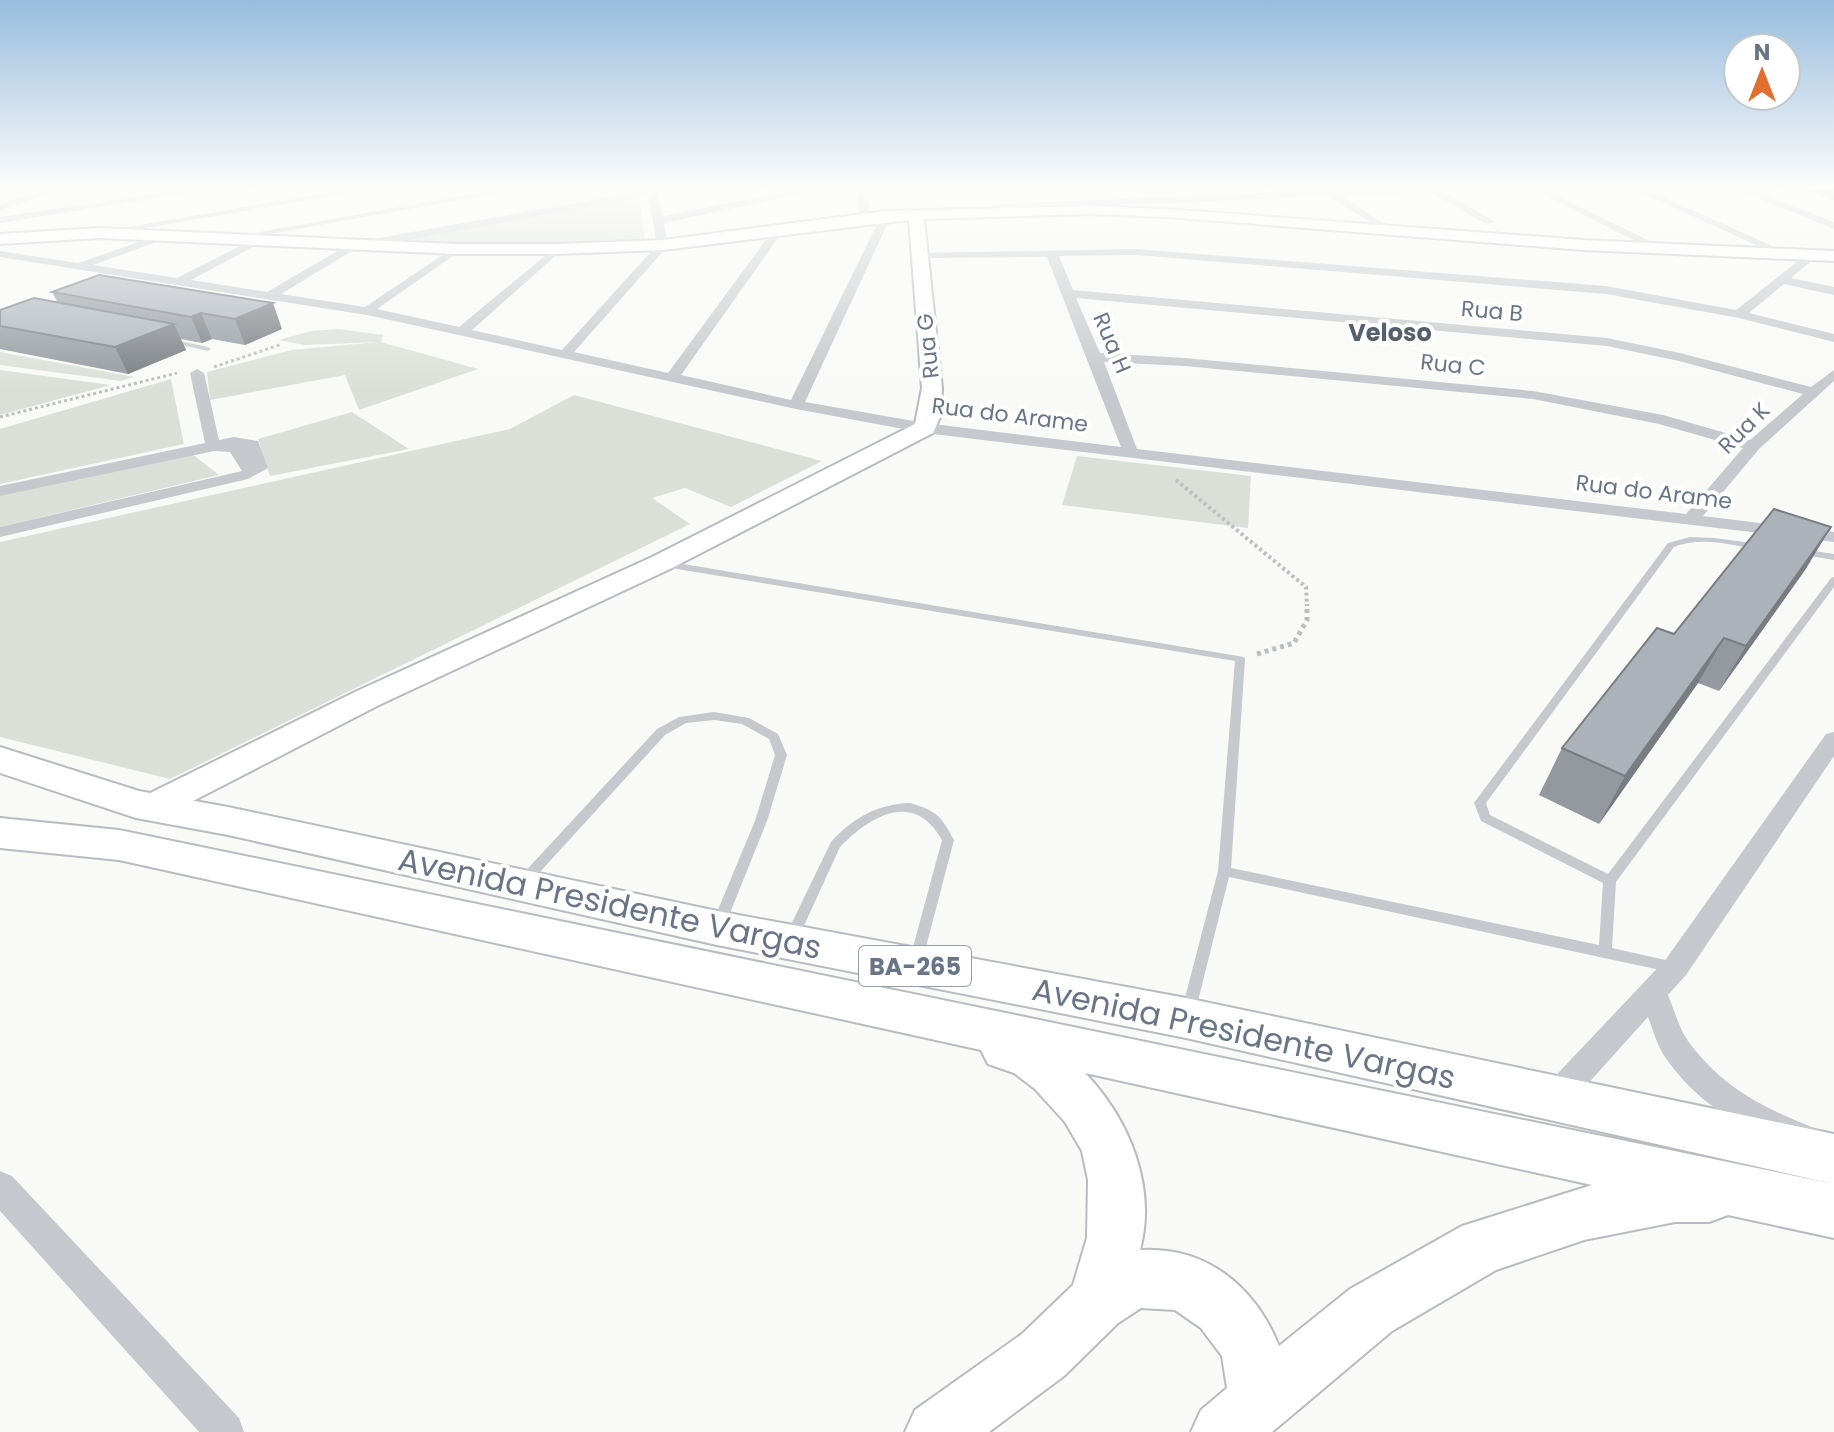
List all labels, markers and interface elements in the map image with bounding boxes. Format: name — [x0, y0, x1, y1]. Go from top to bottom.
north arrow — [1722, 32, 1802, 112]
text: N — [1754, 37, 1770, 68]
street label: Rua B — [1460, 293, 1524, 329]
street label: Rua H — [1085, 308, 1139, 378]
street label: Rua G — [909, 312, 947, 380]
district label: Veloso — [1348, 316, 1432, 349]
street label: Rua C — [1419, 346, 1487, 384]
street label: Rua do Arame — [930, 390, 1090, 440]
street label: Rua K — [1711, 395, 1777, 461]
street label: Rua do Arame — [1574, 467, 1734, 517]
street label: Avenida Presidente Vargas — [394, 836, 826, 970]
road number: BA-265 — [859, 946, 971, 986]
street label: Avenida Presidente Vargas — [1028, 966, 1460, 1100]

